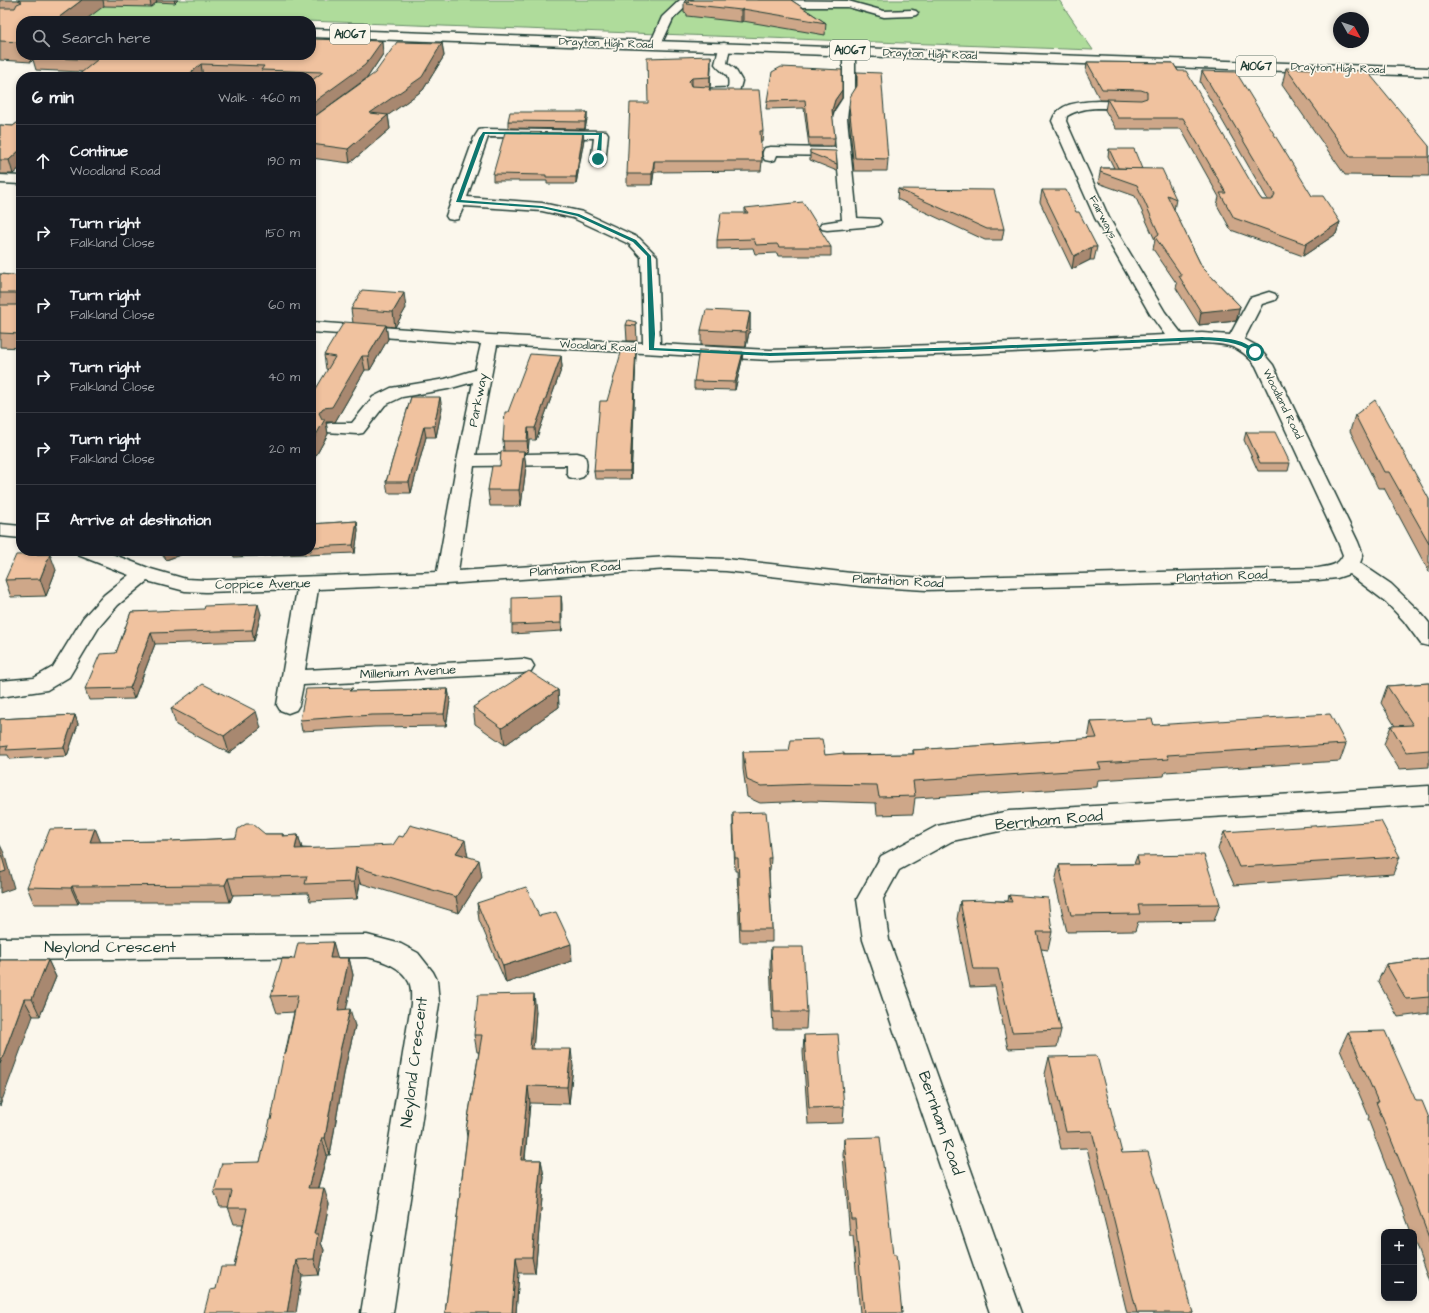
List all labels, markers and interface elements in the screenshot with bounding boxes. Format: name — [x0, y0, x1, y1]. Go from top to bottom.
north arrow — [1333, 12, 1369, 48]
search box — [16, 16, 316, 60]
road number: A1067 — [330, 24, 370, 44]
icon: search — [30, 27, 52, 49]
text: Search here — [62, 28, 151, 49]
street label: Drayton High Road — [558, 34, 654, 53]
road number: A1067 — [830, 40, 870, 60]
street label: Drayton High Road — [882, 45, 978, 64]
road number: A1067 — [1236, 56, 1276, 76]
street label: Drayton High Road — [1290, 59, 1386, 78]
text: 6 min — [32, 86, 74, 110]
text: Walk · 460 m — [218, 89, 300, 107]
text: Continue — [70, 141, 128, 162]
icon: ahead — [32, 150, 54, 172]
route end — [589, 150, 607, 168]
text: 190 m — [267, 152, 300, 170]
text: Woodland Road — [70, 162, 160, 180]
street label: Fairways — [1084, 193, 1121, 242]
text: Turn right — [70, 213, 141, 234]
icon: right — [32, 222, 54, 244]
text: 150 m — [266, 224, 300, 242]
text: Falkland Close — [70, 234, 155, 252]
text: Turn right — [70, 285, 141, 306]
icon: right — [32, 294, 54, 316]
text: 60 m — [268, 296, 300, 314]
text: Falkland Close — [70, 306, 155, 324]
street label: Woodland Road — [559, 337, 637, 356]
route start — [1246, 343, 1264, 361]
text: Turn right — [70, 357, 141, 378]
icon: right — [32, 366, 54, 388]
street label: Woodland Road — [1259, 366, 1307, 442]
text: 40 m — [268, 368, 300, 386]
street label: Parkway — [464, 372, 493, 429]
text: Falkland Close — [70, 378, 155, 396]
text: Turn right — [70, 429, 141, 450]
icon: right — [32, 438, 54, 460]
text: 20 m — [269, 440, 300, 458]
text: Falkland Close — [70, 450, 155, 468]
icon: arrive — [32, 510, 54, 532]
text: Arrive at destination — [70, 510, 211, 531]
street label: Plantation Road — [529, 557, 622, 581]
street label: Plantation Road — [1176, 565, 1268, 587]
street label: Plantation Road — [852, 570, 944, 592]
street label: Coppice Avenue — [215, 574, 311, 594]
street label: Millenium Avenue — [359, 660, 457, 684]
street label: Bernham Road — [994, 804, 1104, 836]
street label: Neylond Crescent — [44, 936, 176, 959]
street label: Neylond Crescent — [395, 995, 434, 1129]
street label: Bernham Road — [913, 1068, 969, 1178]
map controls — [1381, 1229, 1417, 1301]
button: + — [1381, 1229, 1417, 1265]
button: − — [1381, 1265, 1417, 1301]

